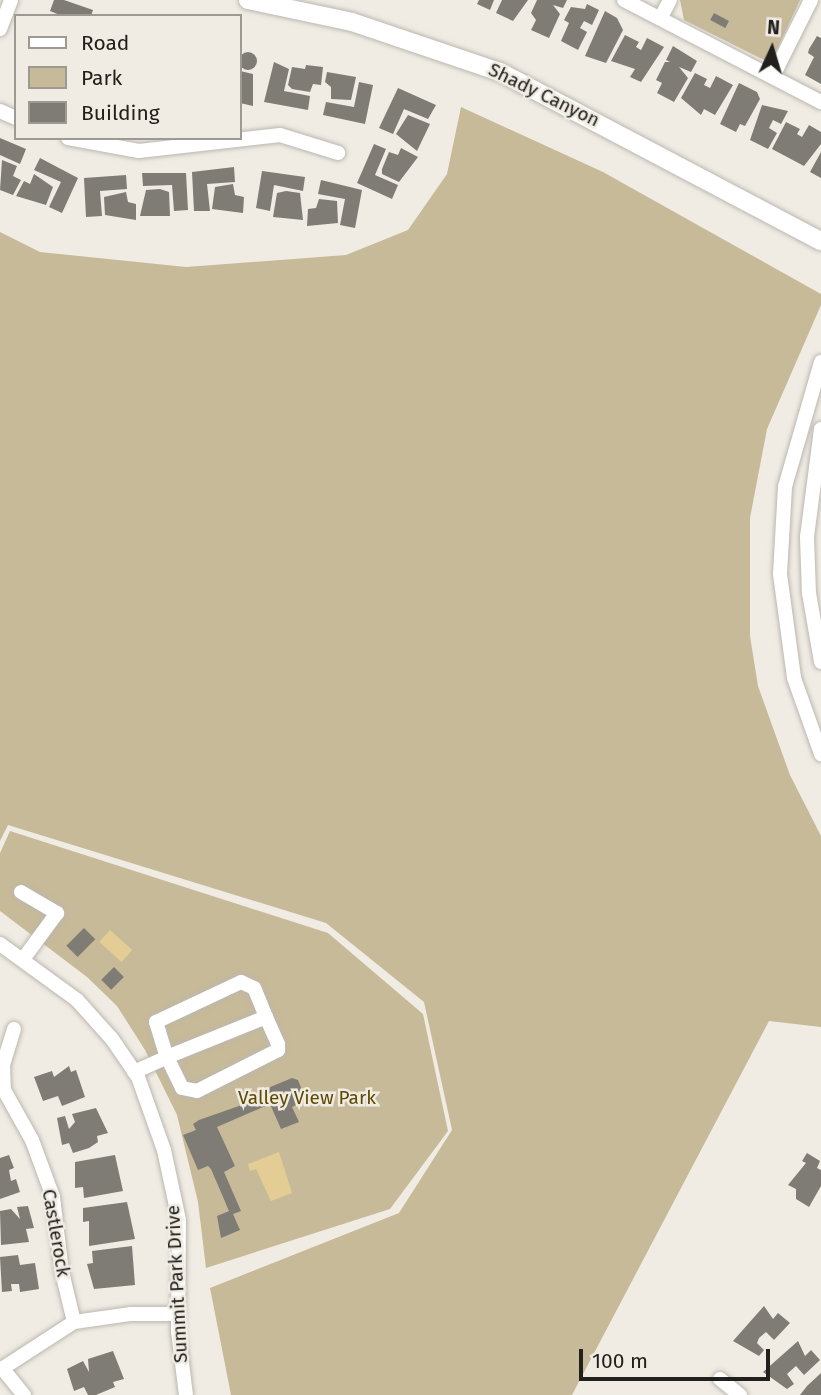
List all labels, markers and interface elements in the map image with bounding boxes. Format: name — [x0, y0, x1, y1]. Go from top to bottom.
legend — [14, 14, 242, 140]
north arrow — [737, 14, 807, 84]
text: N — [766, 16, 781, 39]
text: Road — [81, 30, 129, 56]
street label: Shady Canyon — [485, 58, 603, 132]
text: Park — [81, 65, 122, 91]
text: Building — [81, 100, 160, 126]
park label: Valley View Park — [238, 1087, 376, 1109]
street label: Castlerock — [37, 1187, 75, 1279]
street label: Summit Park Drive — [161, 1204, 193, 1364]
scale bar — [583, 1336, 774, 1380]
text: 100 m — [592, 1348, 648, 1374]

